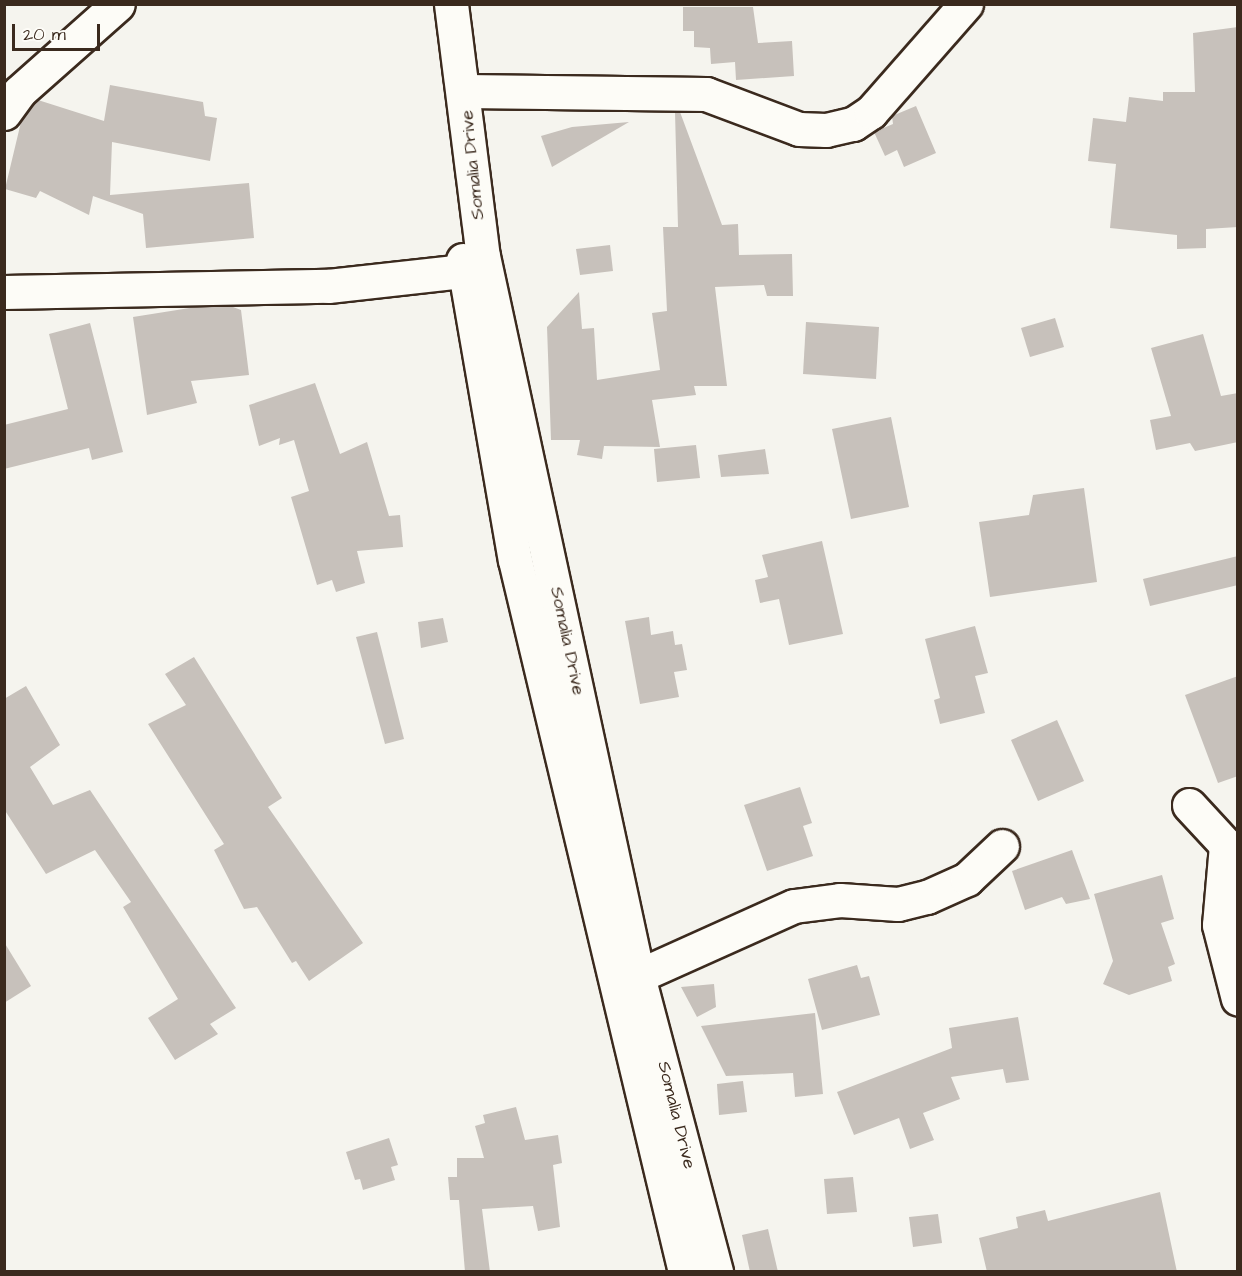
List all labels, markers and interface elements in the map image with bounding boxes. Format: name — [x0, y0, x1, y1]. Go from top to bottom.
scale bar — [15, 12, 104, 50]
text: 20 m — [23, 22, 66, 47]
street label: Somalia Drive — [457, 109, 489, 221]
street label: Somalia Drive — [545, 585, 589, 697]
street label: Somalia Drive — [652, 1059, 700, 1171]

